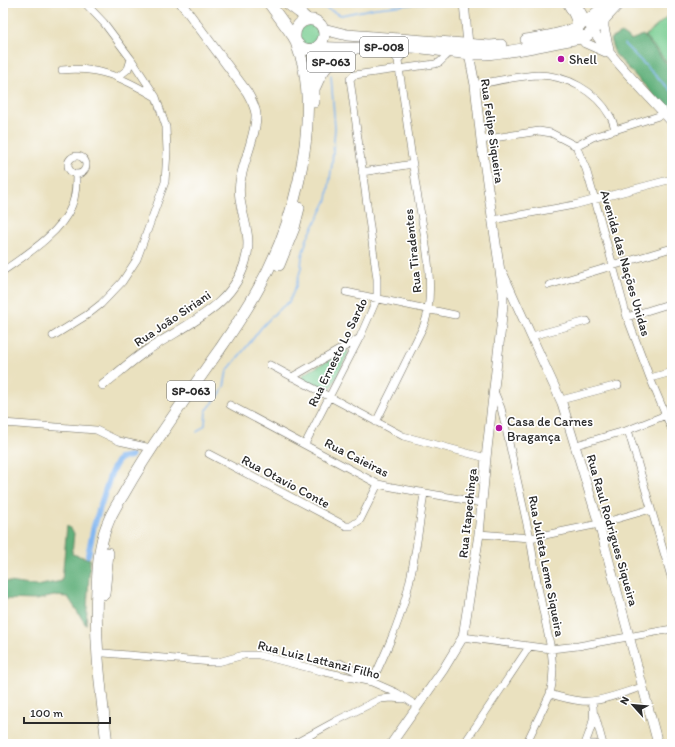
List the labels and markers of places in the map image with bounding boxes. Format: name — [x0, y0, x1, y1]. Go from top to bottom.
place label: Shell — [569, 52, 597, 67]
marker: Shell — [556, 54, 566, 64]
place label: Casa de Carnes Bragança — [507, 414, 593, 444]
marker: Casa de Carnes Bragança — [494, 423, 504, 433]

